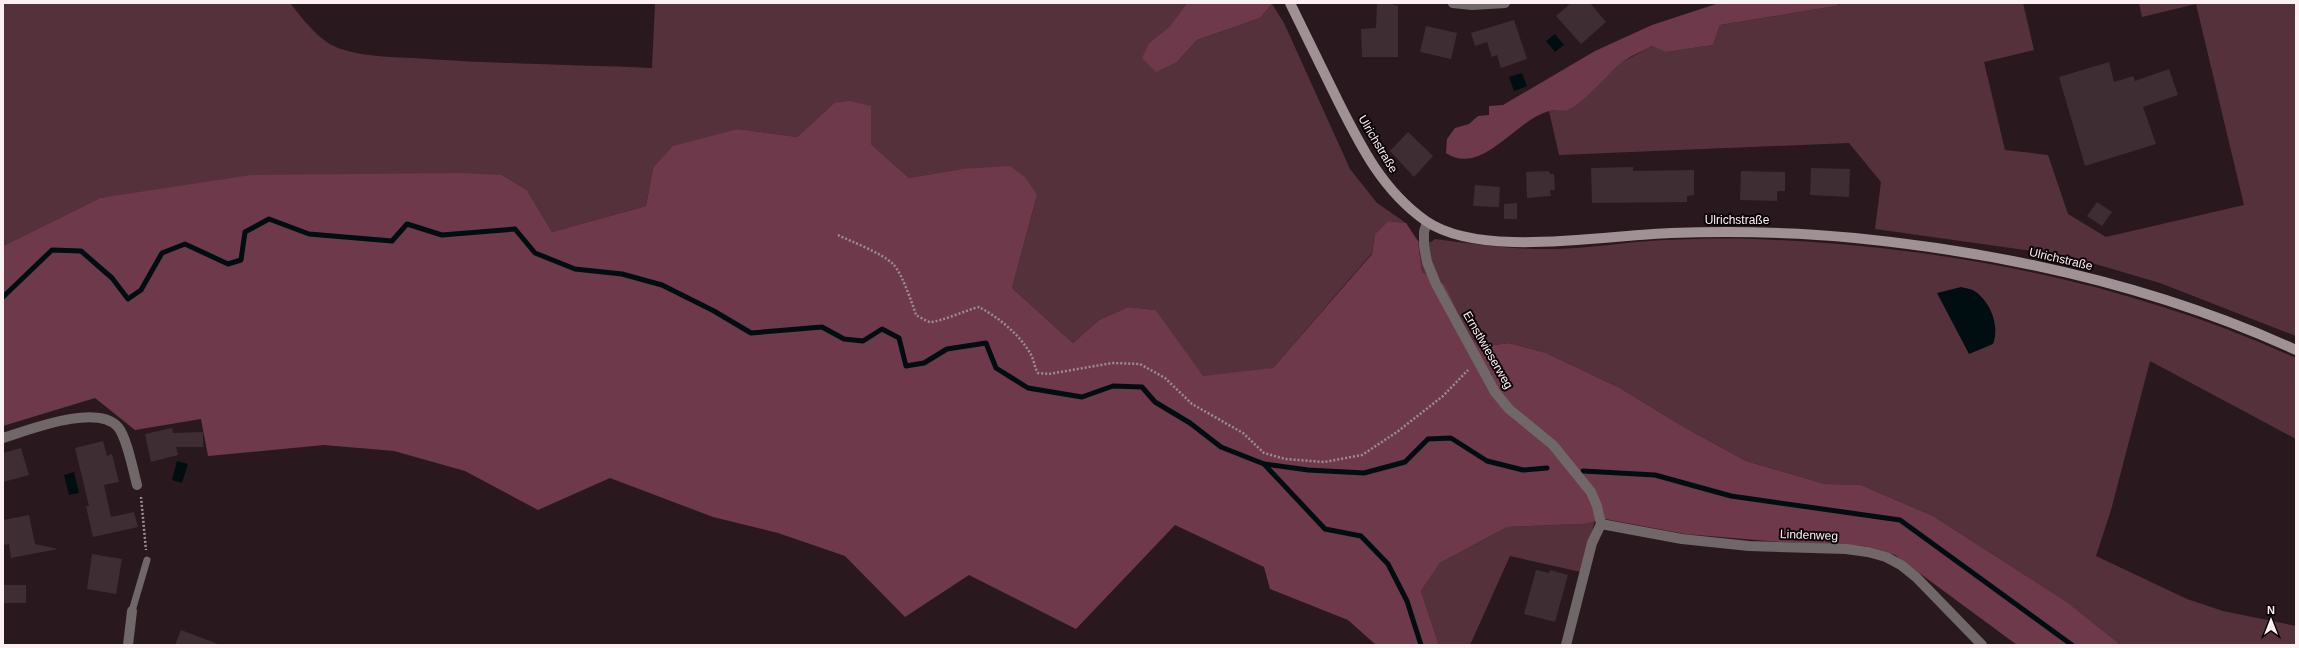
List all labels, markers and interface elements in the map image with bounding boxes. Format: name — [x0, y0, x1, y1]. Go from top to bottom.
street label: Ulrichstraße — [1355, 113, 1401, 176]
street label: Ulrichstraße — [1705, 213, 1770, 227]
street label: Ulrichstraße — [2028, 245, 2094, 273]
street label: Ernstlwieserweg — [1460, 309, 1516, 391]
street label: Lindenweg — [1780, 527, 1838, 543]
north arrow — [2251, 600, 2291, 640]
text: N — [2267, 604, 2275, 616]

